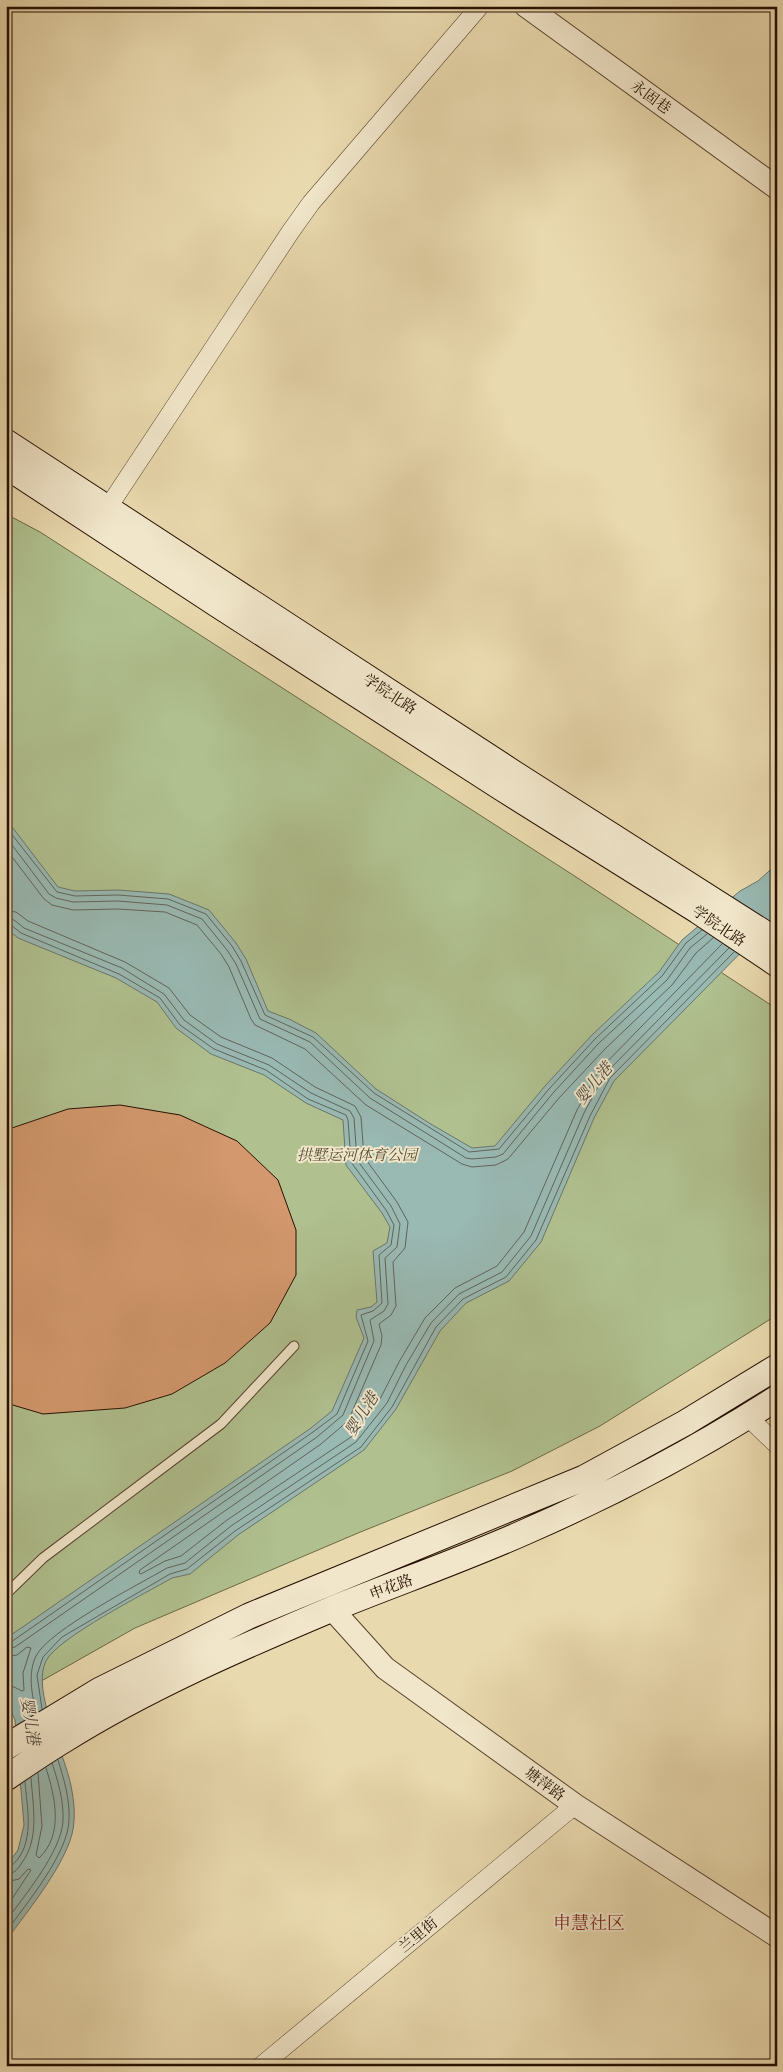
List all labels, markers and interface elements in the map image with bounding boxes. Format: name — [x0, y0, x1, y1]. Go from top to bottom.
street label: 永固巷 — [626, 76, 674, 120]
street label: 学院北路 — [358, 670, 420, 720]
street label: 学院北路 — [687, 902, 749, 953]
water label: 婴儿港 — [571, 1057, 620, 1110]
park label: 拱墅运河体育公园 — [297, 1146, 419, 1167]
water label: 婴儿港 — [341, 1387, 386, 1441]
street label: 申花路 — [367, 1571, 416, 1606]
water label: 婴儿港 — [14, 1696, 44, 1749]
street label: 塘萍路 — [520, 1763, 568, 1807]
district label: 申慧社区 — [553, 1912, 625, 1937]
street label: 兰里街 — [395, 1914, 443, 1959]

